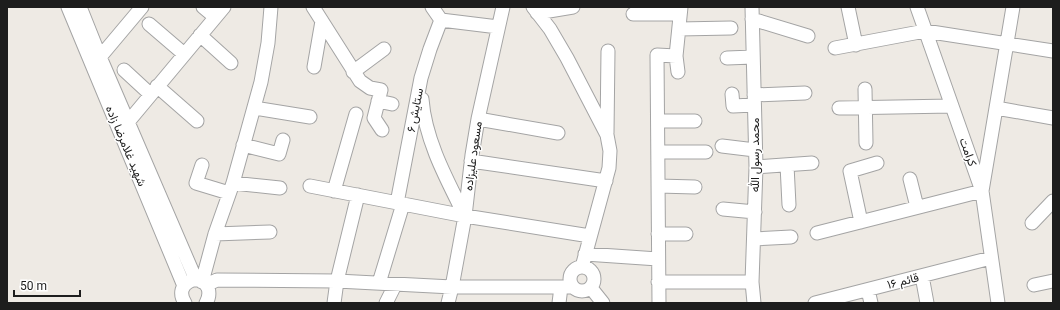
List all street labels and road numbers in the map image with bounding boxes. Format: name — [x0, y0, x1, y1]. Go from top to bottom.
street label: ستایش ۶ — [404, 87, 427, 133]
street label: شهید غلامرضا زاده — [102, 104, 149, 189]
street label: محمد رسول الله — [748, 118, 763, 192]
street label: مسعود علیزاده — [461, 120, 486, 192]
street label: کرامت — [955, 136, 980, 169]
street label: قائم ۱۶ — [886, 270, 921, 293]

